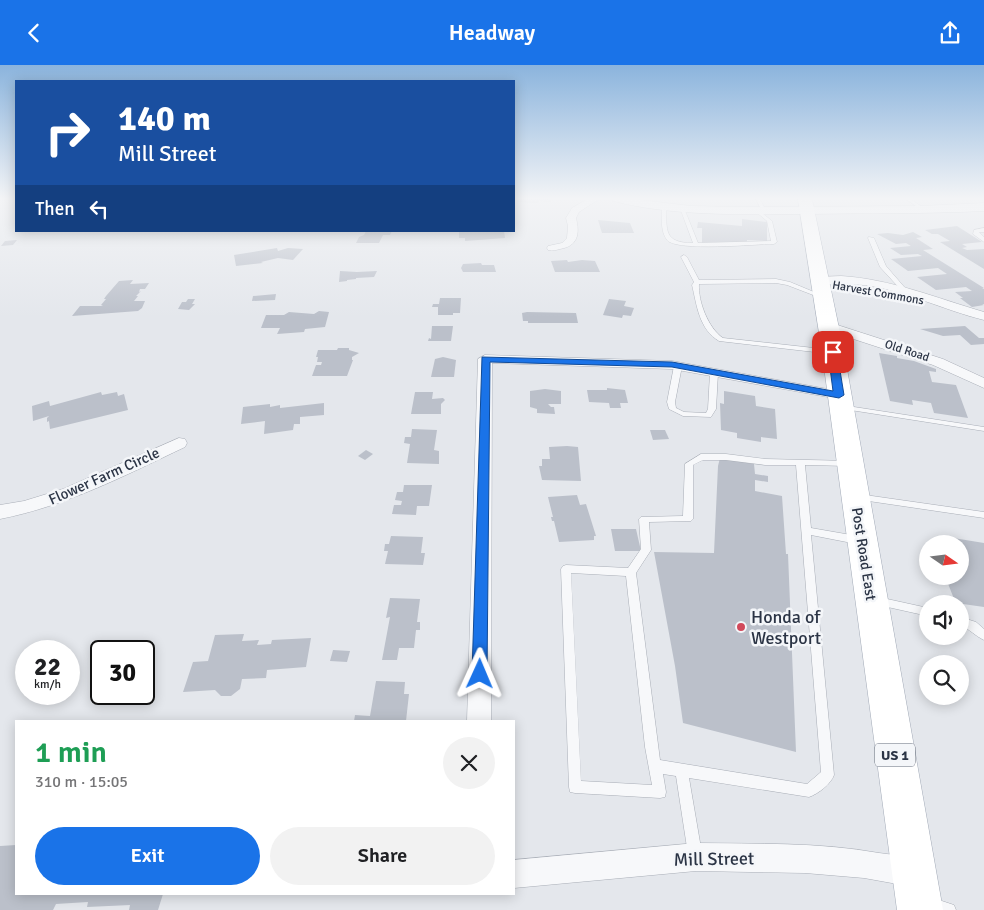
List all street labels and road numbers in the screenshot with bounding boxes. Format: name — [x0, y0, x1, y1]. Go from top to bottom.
street label: Harvest Commons — [831, 278, 925, 308]
street label: Old Road — [883, 337, 931, 365]
street label: Flower Farm Circle — [46, 443, 162, 509]
street label: Post Road East — [848, 506, 880, 602]
road number: US 1 — [875, 743, 915, 767]
street label: Mill Street — [673, 847, 755, 871]

